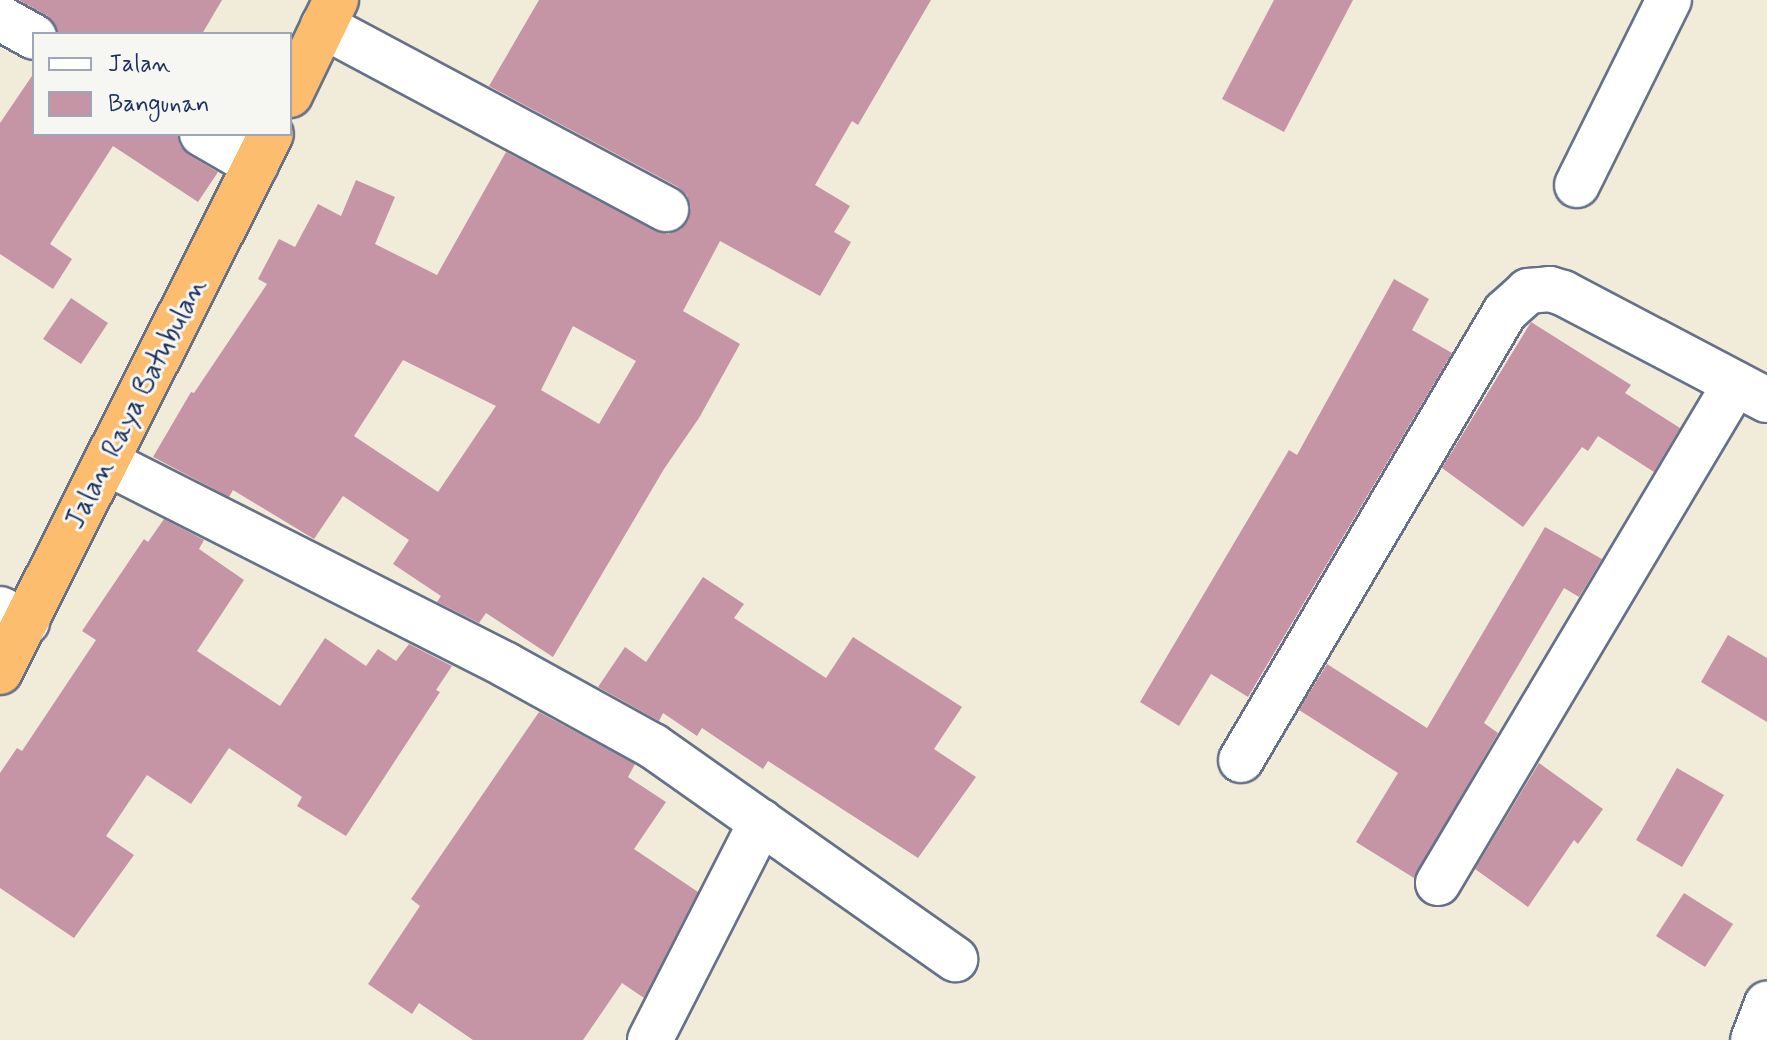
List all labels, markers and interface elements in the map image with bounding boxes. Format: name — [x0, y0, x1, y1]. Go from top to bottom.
legend — [32, 32, 292, 136]
text: Jalan — [108, 49, 171, 80]
text: Bangunan — [108, 89, 209, 120]
street label: Jalan Raya Batubulan — [60, 274, 214, 534]

